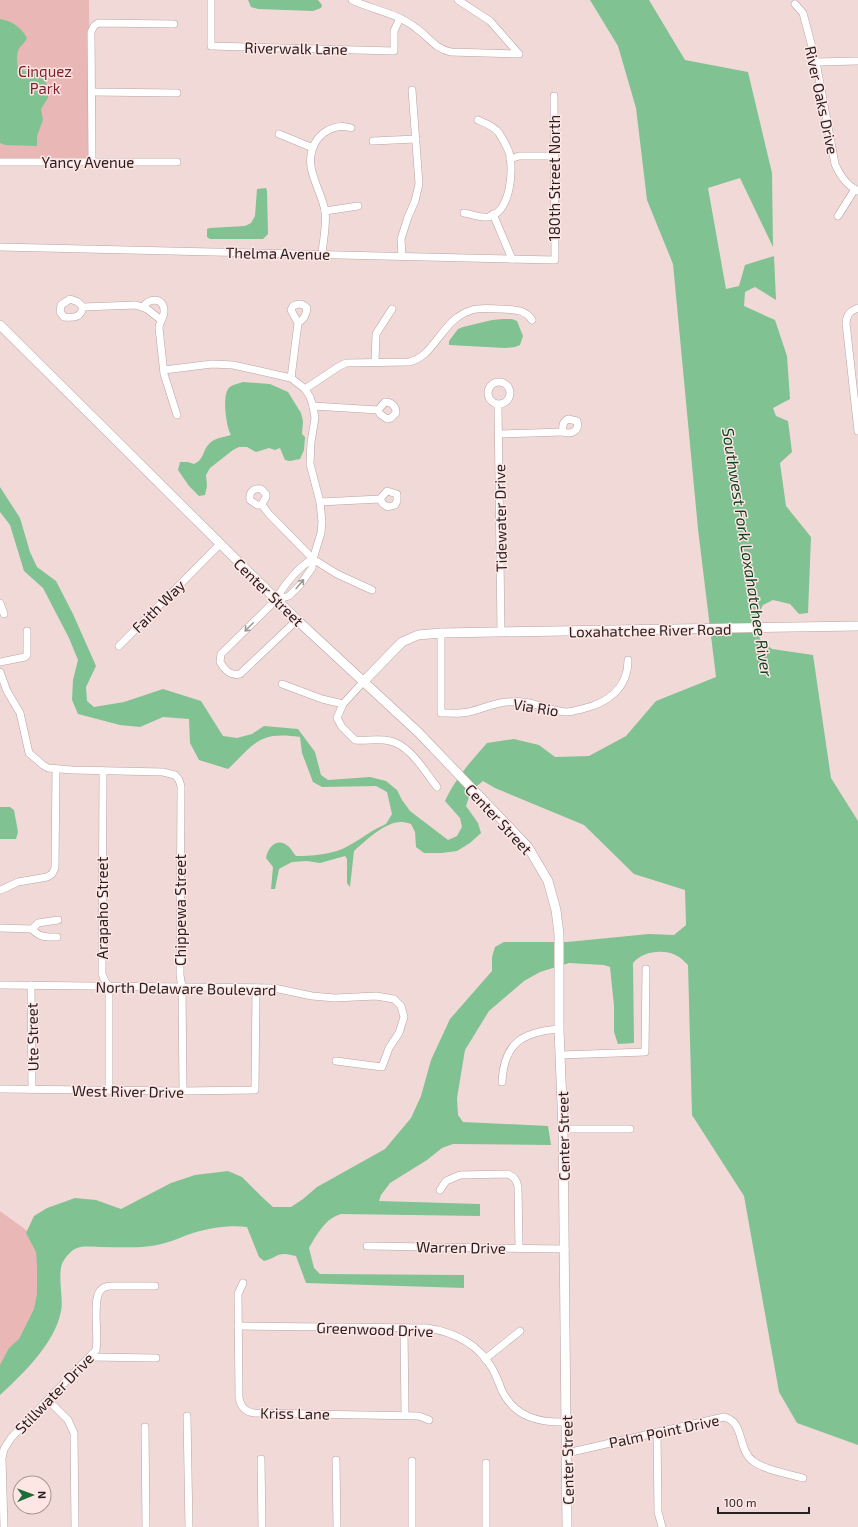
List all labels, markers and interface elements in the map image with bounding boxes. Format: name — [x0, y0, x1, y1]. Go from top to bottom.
street label: Riverwalk Lane — [244, 38, 348, 58]
street label: River Oaks Drive — [802, 44, 842, 156]
park label: Cinquez Park — [18, 62, 72, 97]
street label: 180th Street North — [545, 115, 563, 241]
street label: Yancy Avenue — [42, 153, 134, 171]
street label: Thelma Avenue — [226, 243, 330, 263]
water label: Southwest Fork Loxahatchee River — [719, 426, 777, 678]
street label: Tidewater Drive — [490, 464, 510, 572]
street label: Center Street — [230, 554, 308, 630]
street label: Faith Way — [128, 576, 188, 636]
one-way arrow — [295, 579, 304, 589]
street label: Loxahatchee River Road — [568, 620, 732, 640]
one-way arrow — [244, 623, 254, 632]
street label: Via Rio — [512, 695, 560, 719]
street label: Center Street — [462, 780, 536, 858]
street label: Chippewa Street — [171, 854, 189, 966]
street label: Arapaho Street — [93, 856, 111, 959]
street label: North Delaware Boulevard — [95, 977, 277, 999]
street label: Ute Street — [22, 1002, 42, 1072]
street label: West River Drive — [72, 1081, 184, 1101]
street label: Center Street — [553, 1091, 573, 1181]
street label: Warren Drive — [416, 1237, 506, 1257]
street label: Greenwood Drive — [316, 1318, 434, 1340]
street label: Stillwater Drive — [11, 1349, 97, 1437]
street label: Kriss Lane — [260, 1403, 330, 1423]
street label: Palm Point Drive — [607, 1411, 721, 1451]
street label: Center Street — [557, 1415, 577, 1505]
north arrow — [12, 1475, 52, 1515]
scale bar — [718, 1489, 809, 1515]
text: N — [36, 1491, 49, 1499]
text: 100 m — [724, 1495, 756, 1509]

